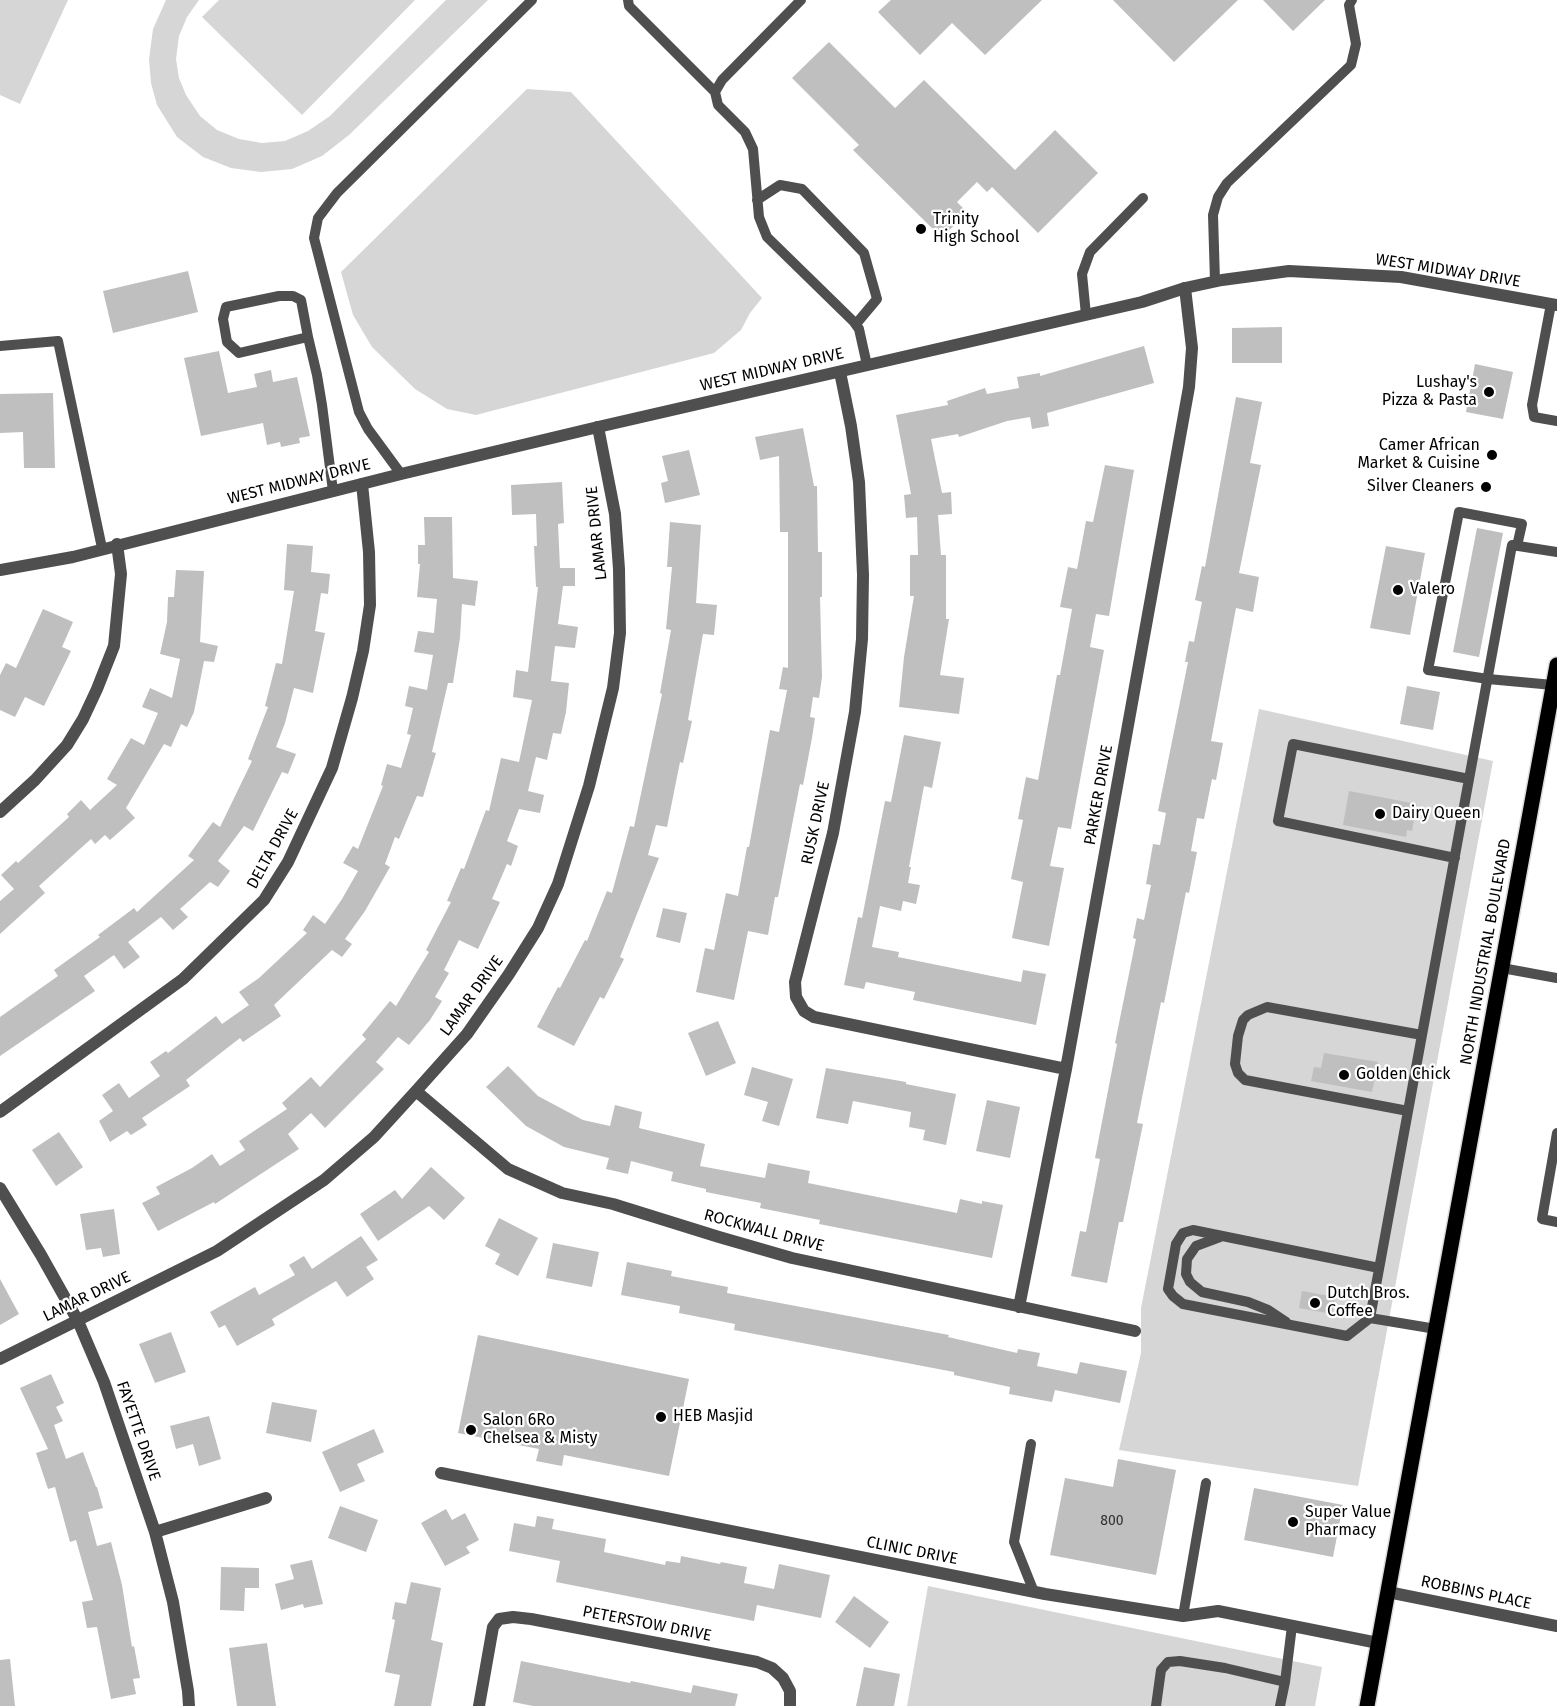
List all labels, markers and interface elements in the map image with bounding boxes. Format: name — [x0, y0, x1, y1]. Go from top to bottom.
place label: Trinity High School — [933, 210, 1019, 248]
marker: Trinity High School — [914, 222, 928, 236]
street label: WEST MIDWAY DRIVE — [1374, 250, 1522, 292]
street label: WEST MIDWAY DRIVE — [698, 344, 846, 396]
place label: Lushay's Pizza & Pasta — [1382, 373, 1477, 411]
marker: Lushay's Pizza & Pasta — [1482, 385, 1496, 399]
place label: Camer African Market & Cuisine — [1357, 436, 1480, 474]
marker: Camer African Market & Cuisine — [1485, 448, 1499, 462]
street label: WEST MIDWAY DRIVE — [225, 455, 373, 509]
place label: Silver Cleaners — [1367, 477, 1474, 497]
marker: Silver Cleaners — [1479, 480, 1493, 494]
street label: LAMAR DRIVE — [582, 485, 612, 581]
place label: Valero — [1410, 580, 1455, 600]
marker: Valero — [1391, 583, 1405, 597]
street label: PARKER DRIVE — [1081, 743, 1117, 847]
street label: RUSK DRIVE — [798, 780, 834, 866]
place label: Dairy Queen — [1392, 804, 1481, 824]
street label: DELTA DRIVE — [243, 806, 303, 892]
marker: Dairy Queen — [1373, 807, 1387, 821]
street label: NORTH INDUSTRIAL BOULEVARD — [1457, 837, 1515, 1067]
street label: LAMAR DRIVE — [436, 952, 508, 1040]
place label: Golden Chick — [1356, 1065, 1450, 1085]
marker: Golden Chick — [1337, 1068, 1351, 1082]
street label: ROCKWALL DRIVE — [702, 1206, 826, 1256]
street label: LAMAR DRIVE — [40, 1268, 134, 1326]
place label: Dutch Bros. Coffee — [1327, 1284, 1409, 1322]
marker: Dutch Bros. Coffee — [1308, 1296, 1322, 1310]
street label: FAYETTE DRIVE — [112, 1379, 164, 1483]
place label: HEB Masjid — [673, 1407, 753, 1427]
marker: HEB Masjid — [654, 1410, 668, 1424]
place label: Salon 6Ro Chelsea & Misty — [483, 1411, 597, 1449]
marker: Salon 6Ro Chelsea & Misty — [464, 1423, 478, 1437]
place label: Super Value Pharmacy — [1305, 1503, 1391, 1541]
house number: 800 — [1100, 1513, 1124, 1529]
marker: Super Value Pharmacy — [1286, 1515, 1300, 1529]
street label: CLINIC DRIVE — [865, 1533, 959, 1569]
street label: ROBBINS PLACE — [1419, 1572, 1533, 1614]
street label: PETERSTOW DRIVE — [581, 1602, 713, 1646]

